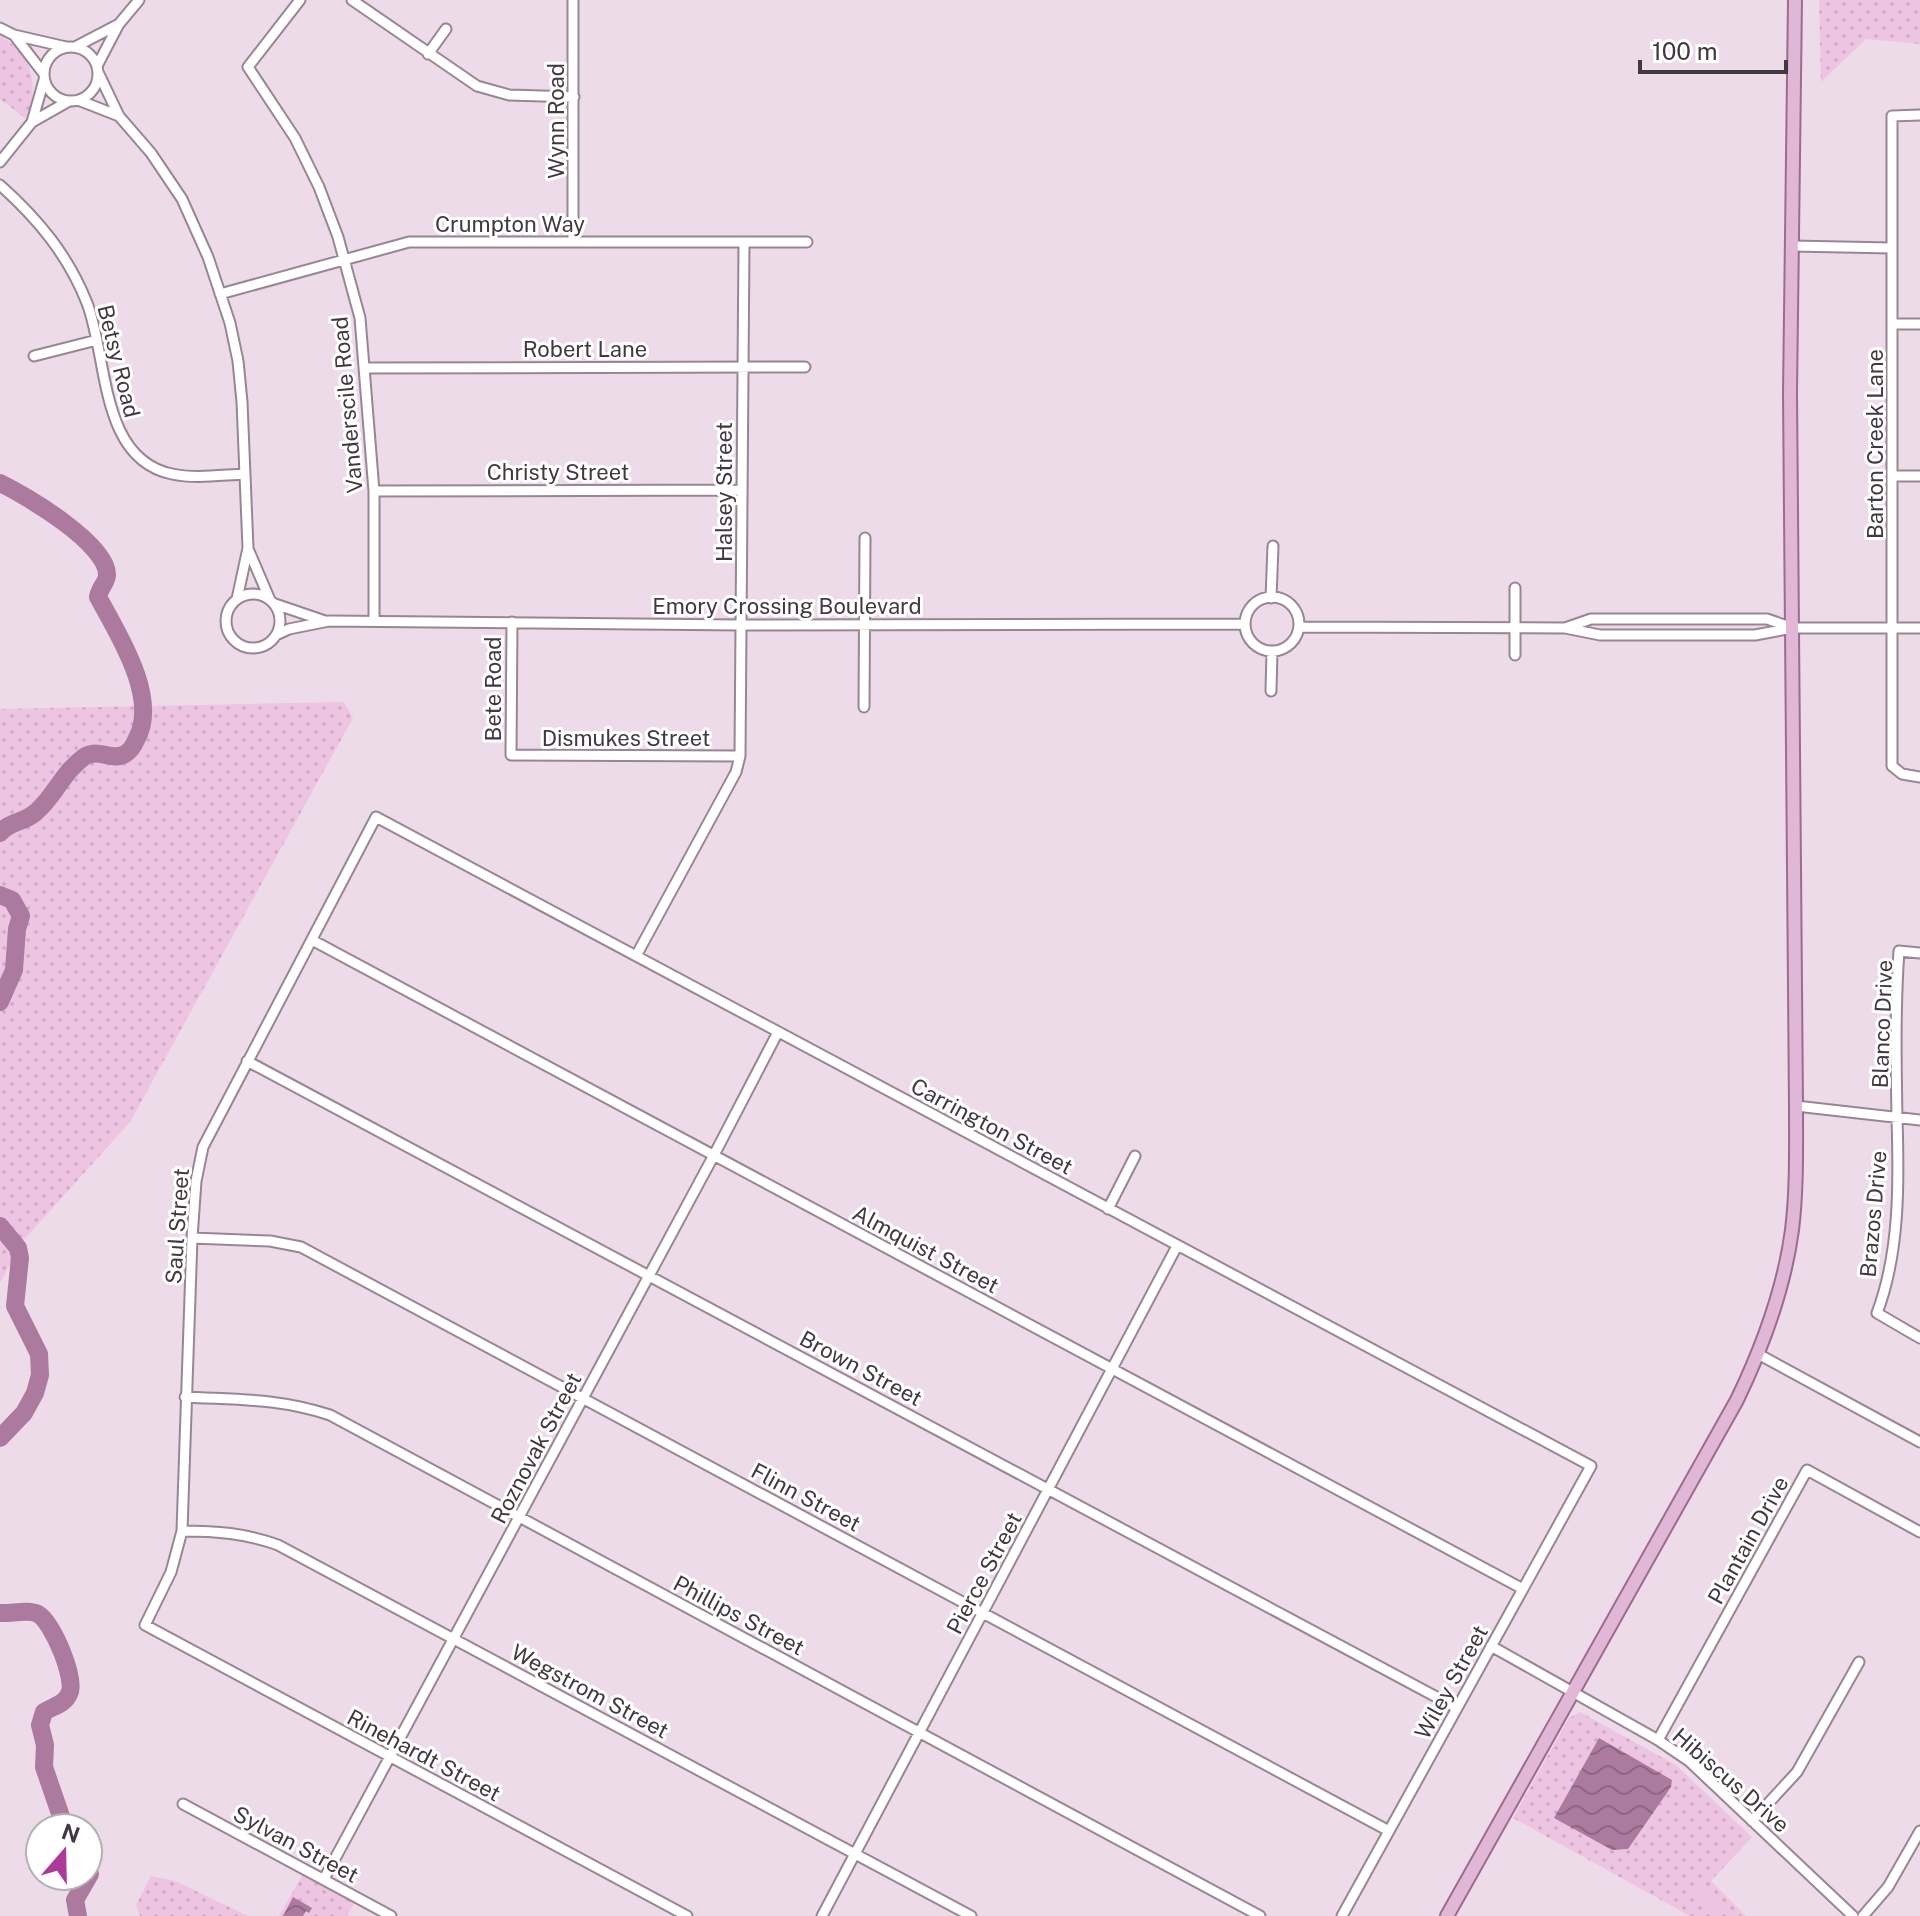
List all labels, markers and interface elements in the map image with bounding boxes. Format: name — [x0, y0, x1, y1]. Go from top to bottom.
scale bar — [1640, 24, 1786, 74]
text: 100 m — [1652, 37, 1718, 65]
street label: Wynn Road — [543, 63, 569, 179]
street label: Crumpton Way — [435, 211, 585, 237]
street label: Betsy Road — [92, 302, 146, 420]
street label: Vanderscile Road — [326, 316, 368, 494]
street label: Robert Lane — [523, 336, 647, 362]
street label: Barton Creek Lane — [1862, 349, 1888, 539]
street label: Halsey Street — [711, 422, 737, 562]
street label: Christy Street — [487, 459, 629, 485]
street label: Emory Crossing Boulevard — [652, 593, 922, 619]
street label: Bete Road — [480, 637, 506, 741]
street label: Dismukes Street — [542, 725, 710, 751]
street label: Blanco Drive — [1867, 959, 1897, 1089]
street label: Carrington Street — [907, 1072, 1077, 1180]
street label: Brazos Drive — [1855, 1150, 1891, 1278]
street label: Saul Street — [160, 1167, 194, 1285]
street label: Almquist Street — [849, 1200, 1003, 1298]
street label: Brown Street — [795, 1325, 927, 1411]
street label: Roznovak Street — [485, 1368, 587, 1528]
street label: Flinn Street — [747, 1457, 865, 1537]
street label: Plantain Drive — [1702, 1472, 1794, 1608]
street label: Pierce Street — [941, 1508, 1027, 1638]
street label: Phillips Street — [669, 1570, 809, 1660]
street label: Wiley Street — [1409, 1620, 1493, 1744]
street label: Wegstrom Street — [507, 1639, 673, 1743]
street label: Rinehardt Street — [343, 1704, 505, 1806]
street label: Hibiscus Drive — [1667, 1722, 1795, 1838]
street label: Sylvan Street — [229, 1800, 363, 1888]
north arrow — [24, 1812, 104, 1892]
text: N — [58, 1818, 83, 1848]

